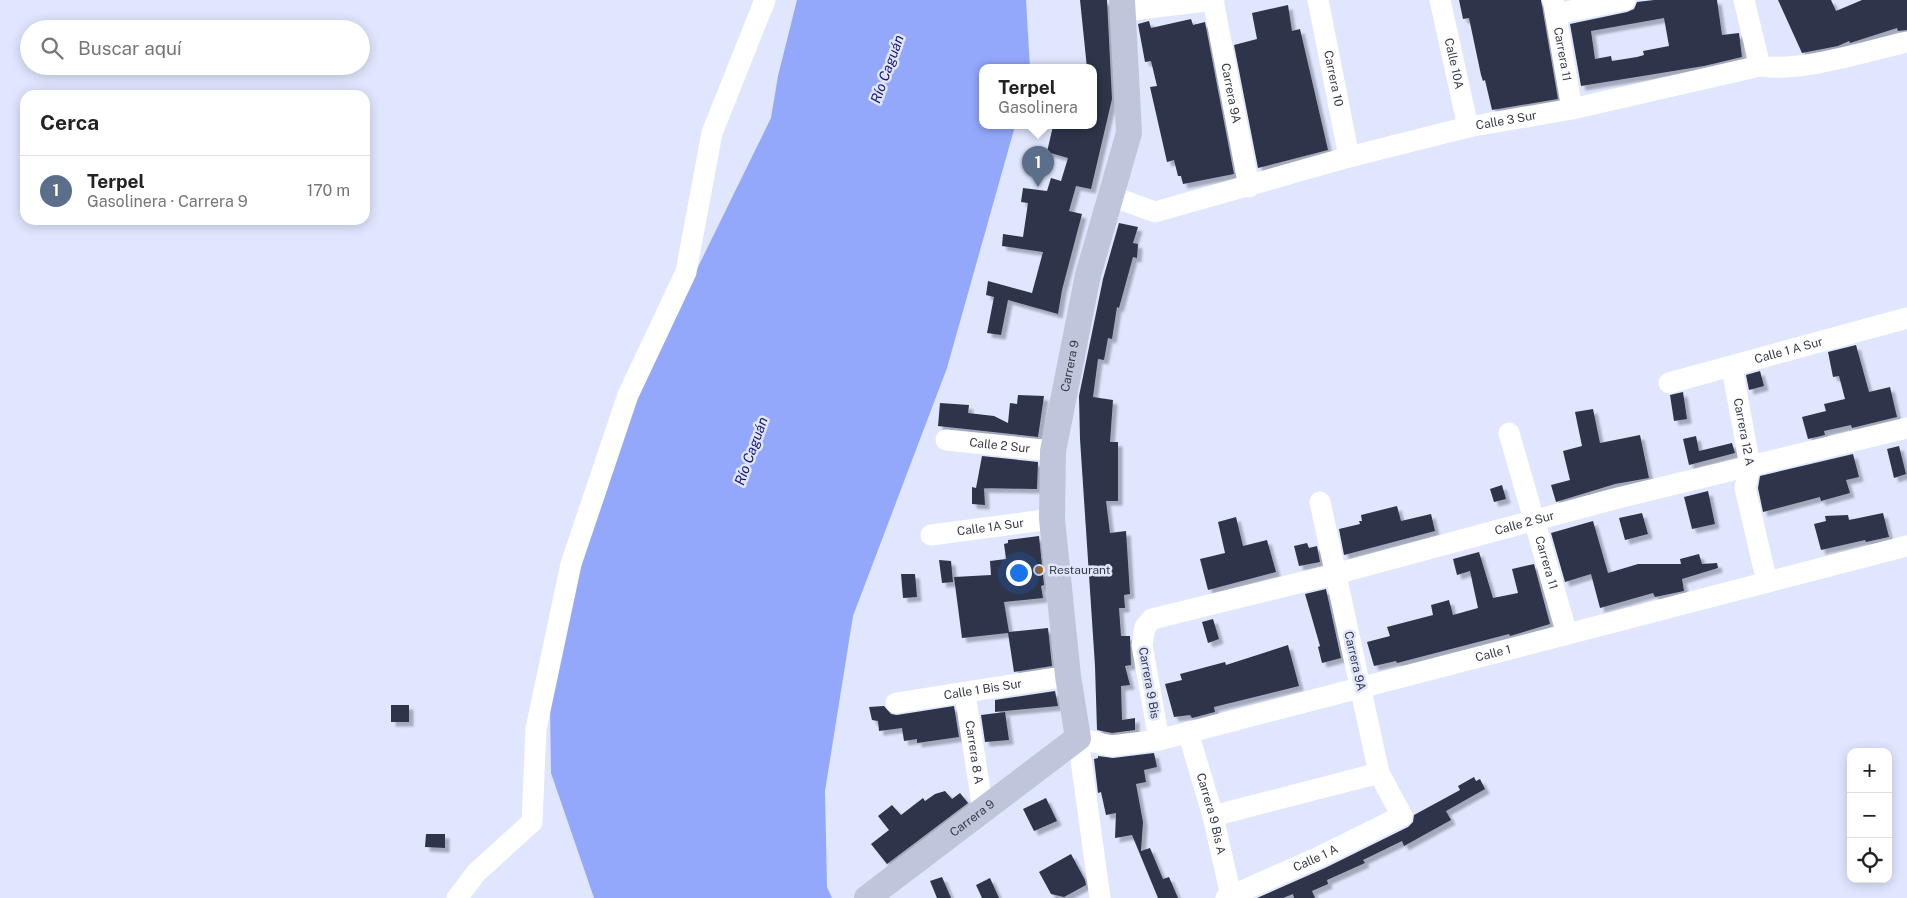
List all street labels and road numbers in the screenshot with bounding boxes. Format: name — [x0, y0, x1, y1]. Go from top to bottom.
street label: Carrera 11 — [1551, 26, 1574, 82]
street label: Calle 10A — [1442, 37, 1467, 91]
street label: Carrera 10 — [1321, 49, 1346, 108]
street label: Carrera 9A — [1218, 62, 1244, 125]
street label: Calle 3 Sur — [1475, 108, 1538, 133]
street label: Calle 1 A Sur — [1753, 334, 1825, 366]
street label: Carrera 9 — [1058, 339, 1082, 393]
street label: Carrera 12 A — [1731, 397, 1757, 467]
street label: Calle 2 Sur — [969, 435, 1031, 456]
street label: Calle 2 Sur — [1493, 508, 1556, 538]
street label: Calle 1A Sur — [956, 516, 1025, 538]
street label: Carrera 11 — [1532, 534, 1561, 591]
street label: Carrera 9A — [1341, 630, 1369, 693]
street label: Calle 1 — [1474, 642, 1512, 665]
street label: Carrera 9 Bis — [1136, 646, 1162, 720]
street label: Calle 1 Bis Sur — [943, 676, 1023, 702]
street label: Carrera 8 A — [962, 719, 986, 786]
street label: Carrera 9 Bis A — [1194, 771, 1229, 856]
street label: Carrera 9 — [947, 797, 997, 840]
street label: Calle 1 A — [1291, 842, 1341, 874]

